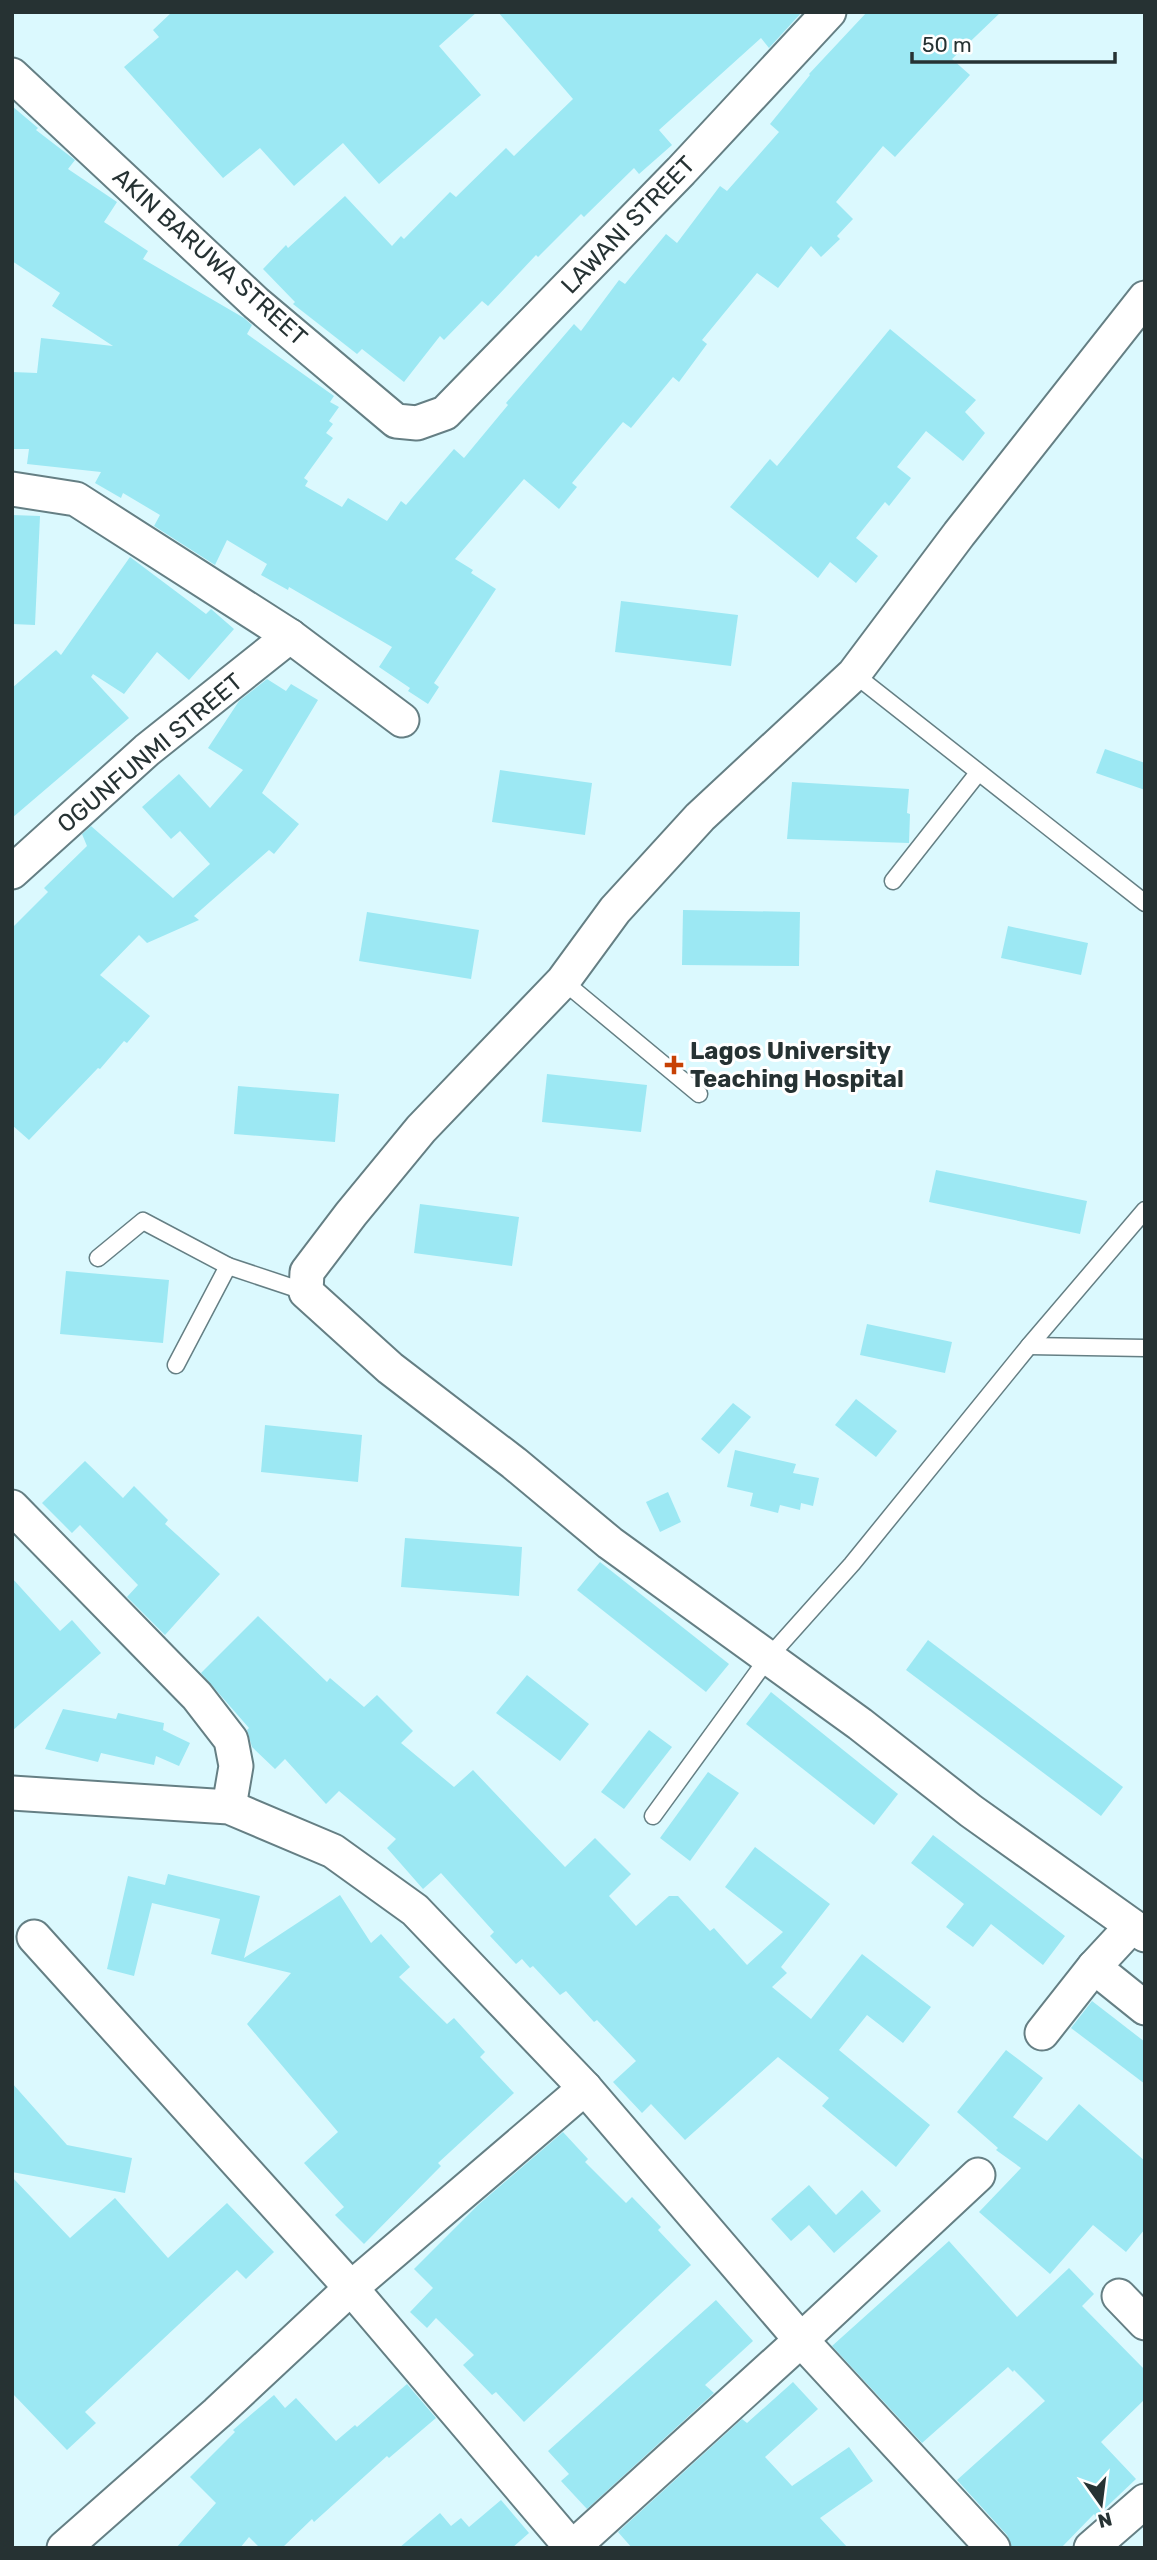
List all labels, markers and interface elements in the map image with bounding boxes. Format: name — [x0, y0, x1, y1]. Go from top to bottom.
scale bar — [912, 21, 1115, 65]
text: 50 m — [922, 32, 972, 57]
street label: LAWANI STREET — [555, 150, 701, 299]
street label: AKIN BARUWA STREET — [107, 163, 313, 352]
street label: OGUNFUNMI STREET — [52, 668, 248, 838]
place label: Lagos University Teaching Hospital — [690, 1037, 904, 1093]
marker: Lagos University Teaching Hospital — [664, 1055, 684, 1075]
north arrow — [1066, 2469, 1136, 2539]
text: N — [1096, 2507, 1114, 2533]

